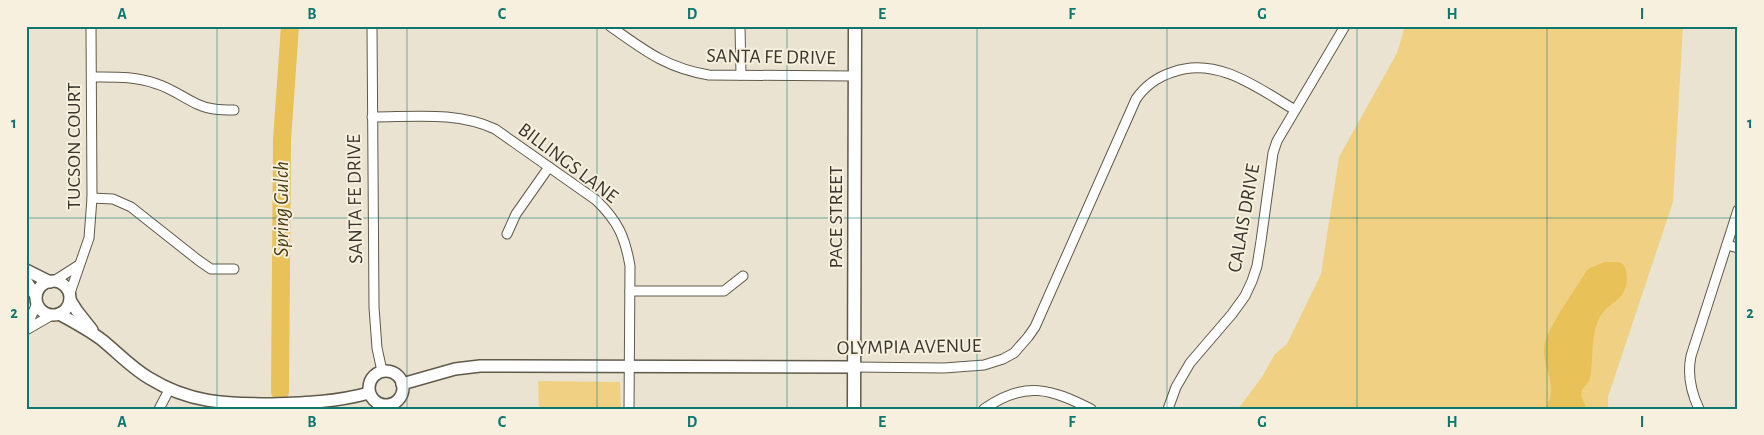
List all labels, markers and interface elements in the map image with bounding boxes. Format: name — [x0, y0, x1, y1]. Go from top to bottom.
text: A — [117, 6, 127, 22]
text: B — [307, 6, 317, 22]
text: C — [498, 6, 507, 22]
text: D — [687, 6, 698, 22]
text: E — [878, 6, 886, 22]
text: F — [1068, 6, 1076, 22]
text: G — [1257, 6, 1267, 22]
text: H — [1446, 6, 1458, 22]
text: I — [1640, 6, 1644, 22]
street label: SANTA FE DRIVE — [706, 46, 836, 68]
street label: TUCSON COURT — [64, 82, 84, 210]
text: 1 — [11, 115, 17, 131]
text: 1 — [1747, 115, 1753, 131]
street label: BILLINGS LANE — [514, 119, 622, 207]
street label: SANTA FE DRIVE — [344, 134, 366, 264]
water label: Spring Gulch — [271, 161, 293, 257]
street label: CALAIS DRIVE — [1225, 162, 1263, 274]
street label: PACE STREET — [826, 165, 846, 269]
text: 2 — [10, 305, 18, 321]
text: 2 — [1746, 305, 1754, 321]
street label: OLYMPIA AVENUE — [836, 336, 982, 358]
text: A — [117, 414, 127, 430]
text: B — [307, 414, 317, 430]
text: C — [498, 414, 507, 430]
text: D — [687, 414, 698, 430]
text: E — [878, 414, 886, 430]
text: F — [1068, 414, 1076, 430]
text: G — [1257, 414, 1267, 430]
text: H — [1446, 414, 1458, 430]
text: I — [1640, 414, 1644, 430]

